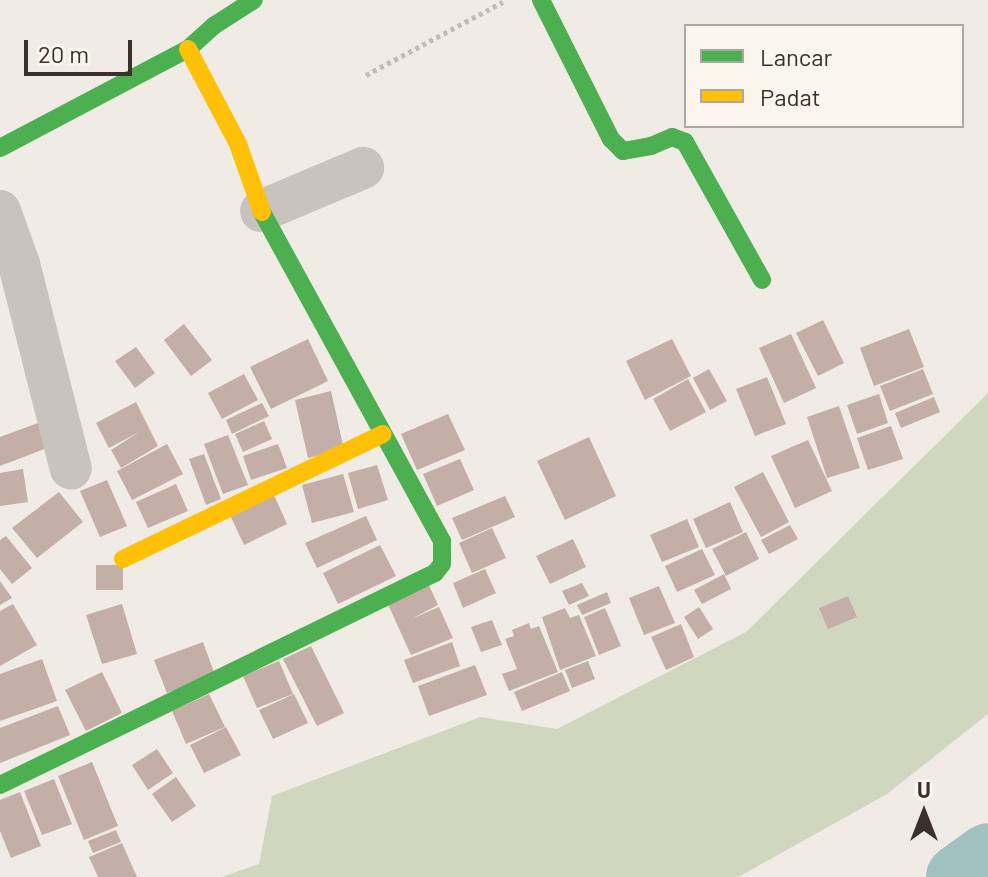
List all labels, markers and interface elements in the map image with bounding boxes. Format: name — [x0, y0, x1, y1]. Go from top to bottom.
scale bar — [28, 24, 136, 74]
legend — [684, 24, 964, 128]
text: 20 m — [38, 39, 89, 68]
text: Lancar — [760, 42, 832, 71]
text: Padat — [760, 82, 820, 111]
north arrow — [884, 773, 964, 853]
text: U — [917, 776, 931, 802]

